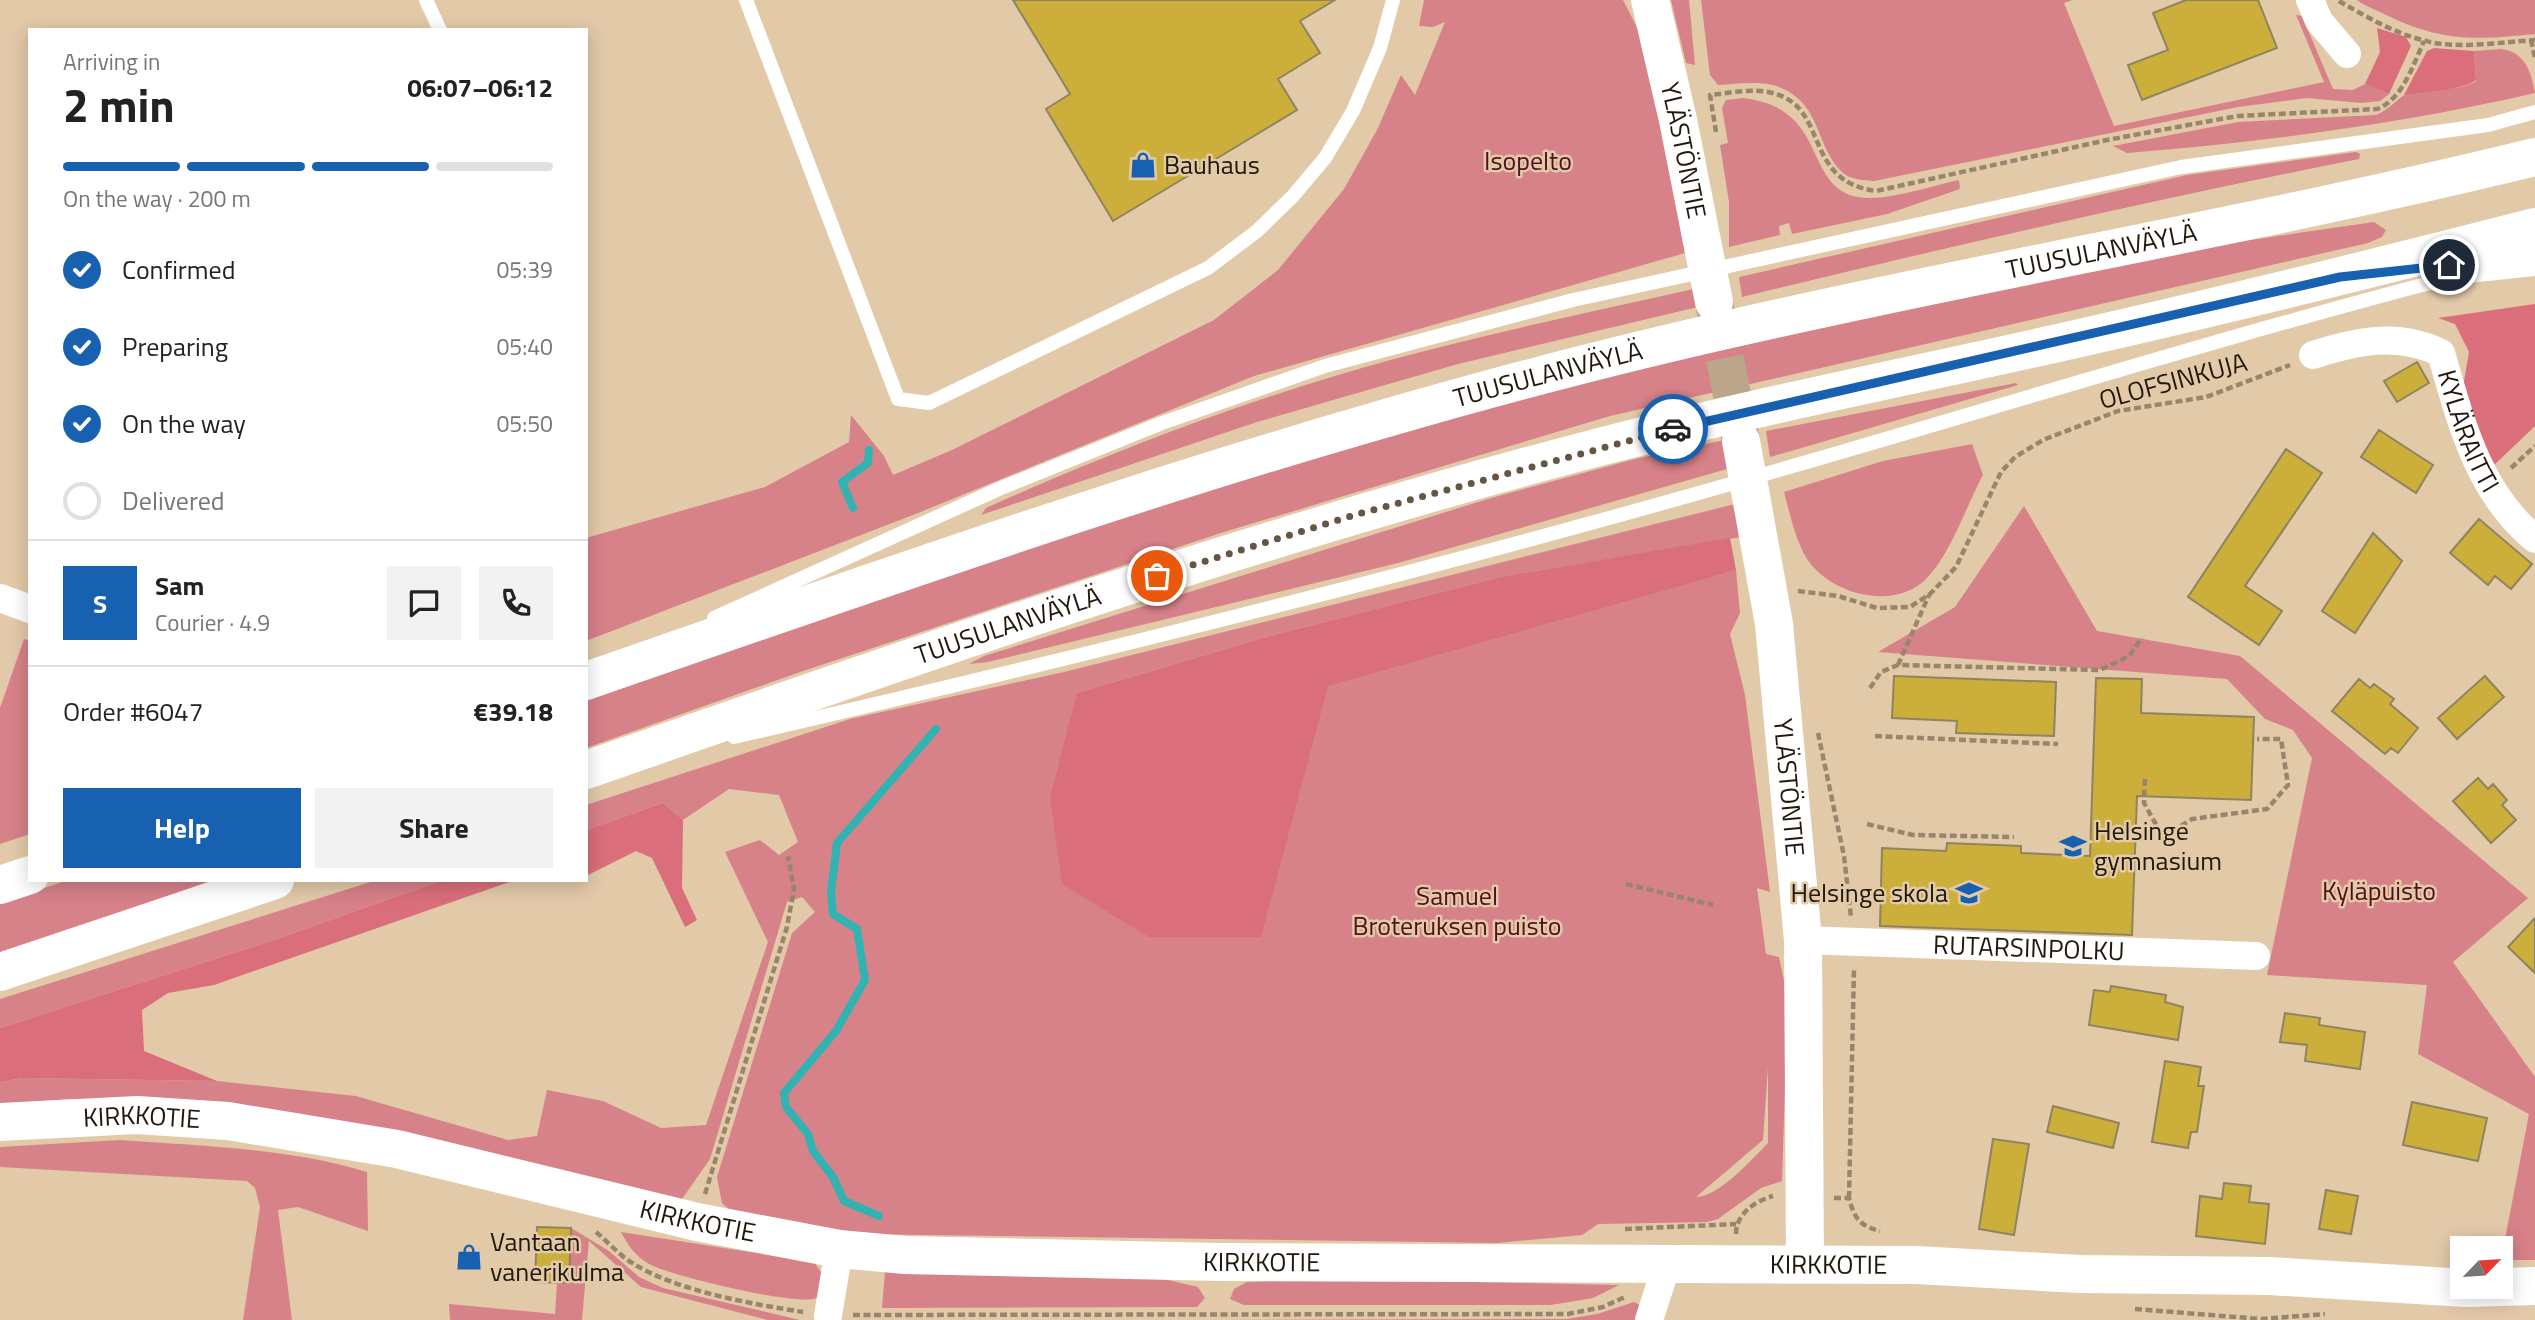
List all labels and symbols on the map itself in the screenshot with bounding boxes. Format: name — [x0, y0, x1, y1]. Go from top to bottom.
street label: YLÄSTÖNTIE — [1651, 78, 1717, 222]
park label: Isopelto — [1484, 141, 1572, 180]
place label: Bauhaus — [1164, 145, 1260, 184]
shop icon: Bauhaus — [1128, 150, 1158, 180]
street label: TUUSULANVÄYLÄ — [2002, 212, 2200, 289]
pin — [2419, 235, 2479, 295]
street label: TUUSULANVÄYLÄ — [1449, 330, 1646, 417]
street label: OLOFSINKUJA — [2094, 342, 2251, 419]
street label: KYLÄRAITTI — [2428, 365, 2510, 500]
courier — [1638, 394, 1708, 464]
pin — [1127, 546, 1187, 606]
street label: TUUSULANVÄYLÄ — [909, 576, 1106, 674]
street label: YLÄSTÖNTIE — [1764, 717, 1815, 858]
place label: Helsinge gymnasium — [2094, 811, 2222, 880]
school or university icon: Helsinge gymnasium — [2058, 831, 2088, 861]
park label: Kyläpuisto — [2322, 871, 2436, 910]
place label: Helsinge skola — [1791, 873, 1948, 912]
park label: Samuel Broteruksen puisto — [1353, 876, 1561, 945]
school or university icon: Helsinge skola — [1954, 878, 1984, 908]
street label: RUTARSINPOLKU — [1933, 925, 2125, 970]
street label: KIRKKOTIE — [82, 1095, 202, 1138]
street label: KIRKKOTIE — [636, 1189, 759, 1252]
place label: Vantaan vanerikulma — [490, 1222, 624, 1291]
north arrow — [2450, 1236, 2513, 1298]
shop icon: Vantaan vanerikulma — [454, 1242, 484, 1272]
street label: KIRKKOTIE — [1202, 1242, 1321, 1281]
street label: KIRKKOTIE — [1770, 1244, 1888, 1284]

